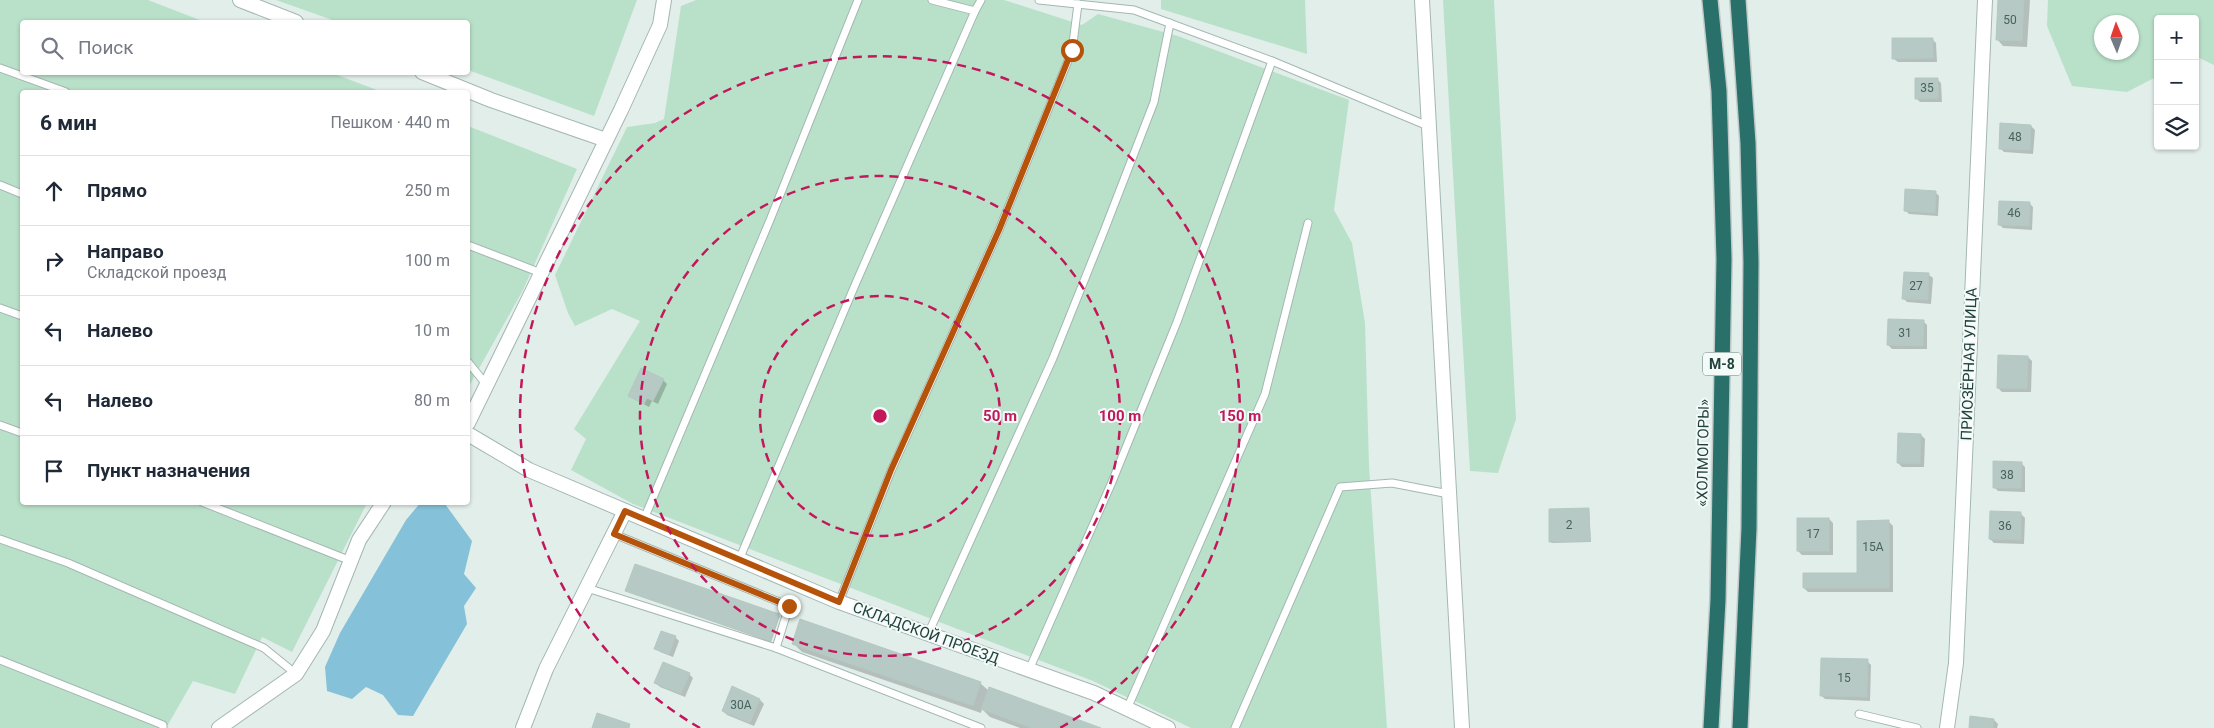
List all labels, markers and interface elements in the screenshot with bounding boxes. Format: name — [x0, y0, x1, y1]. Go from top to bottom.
house number: 50 — [2003, 13, 2017, 27]
north arrow — [2094, 15, 2139, 60]
map controls — [2154, 15, 2199, 150]
button: + — [2154, 15, 2199, 60]
search box — [20, 20, 470, 75]
icon: search — [38, 34, 66, 62]
text: Поиск — [78, 36, 134, 59]
route start — [1061, 39, 1084, 62]
button: − — [2154, 60, 2199, 105]
house number: 35 — [1920, 81, 1934, 95]
button: layers — [2154, 105, 2199, 150]
text: 6 мин — [40, 111, 97, 135]
text: Пешком · 440 m — [331, 113, 450, 132]
house number: 48 — [2008, 130, 2022, 144]
icon: ahead — [40, 177, 68, 205]
text: Прямо — [87, 179, 147, 202]
text: 250 m — [405, 181, 450, 200]
house number: 46 — [2007, 206, 2021, 220]
text: Направо — [87, 240, 164, 263]
icon: right — [40, 247, 68, 275]
text: 100 m — [405, 251, 450, 270]
text: Складской проезд — [87, 263, 226, 282]
house number: 27 — [1909, 279, 1923, 293]
street label: ПРИОЗЁРНАЯ УЛИЦА — [1957, 287, 1981, 441]
icon: left — [40, 317, 68, 345]
text: Налево — [87, 319, 153, 342]
text: 10 m — [414, 321, 450, 340]
house number: 31 — [1898, 326, 1912, 340]
road number: М-8 — [1703, 352, 1741, 376]
icon: left — [40, 387, 68, 415]
text: Налево — [87, 389, 153, 412]
text: 80 m — [414, 391, 450, 410]
street label: «ХОЛМОГОРЫ» — [1693, 399, 1713, 507]
centre of rings — [871, 407, 889, 425]
text: 50 m — [983, 407, 1017, 425]
text: 100 m — [1099, 407, 1141, 425]
text: 150 m — [1219, 407, 1261, 425]
icon: arrive — [40, 457, 68, 485]
text: Пункт назначения — [87, 459, 250, 482]
house number: 38 — [2000, 468, 2014, 482]
house number: 2 — [1566, 518, 1573, 532]
house number: 36 — [1998, 519, 2012, 533]
house number: 17 — [1806, 527, 1820, 541]
house number: 15А — [1862, 540, 1884, 554]
route end — [778, 595, 801, 618]
street label: СКЛАДСКОЙ ПРОЕЗД — [850, 598, 1002, 668]
house number: 15 — [1837, 671, 1851, 685]
house number: 30А — [730, 698, 752, 712]

